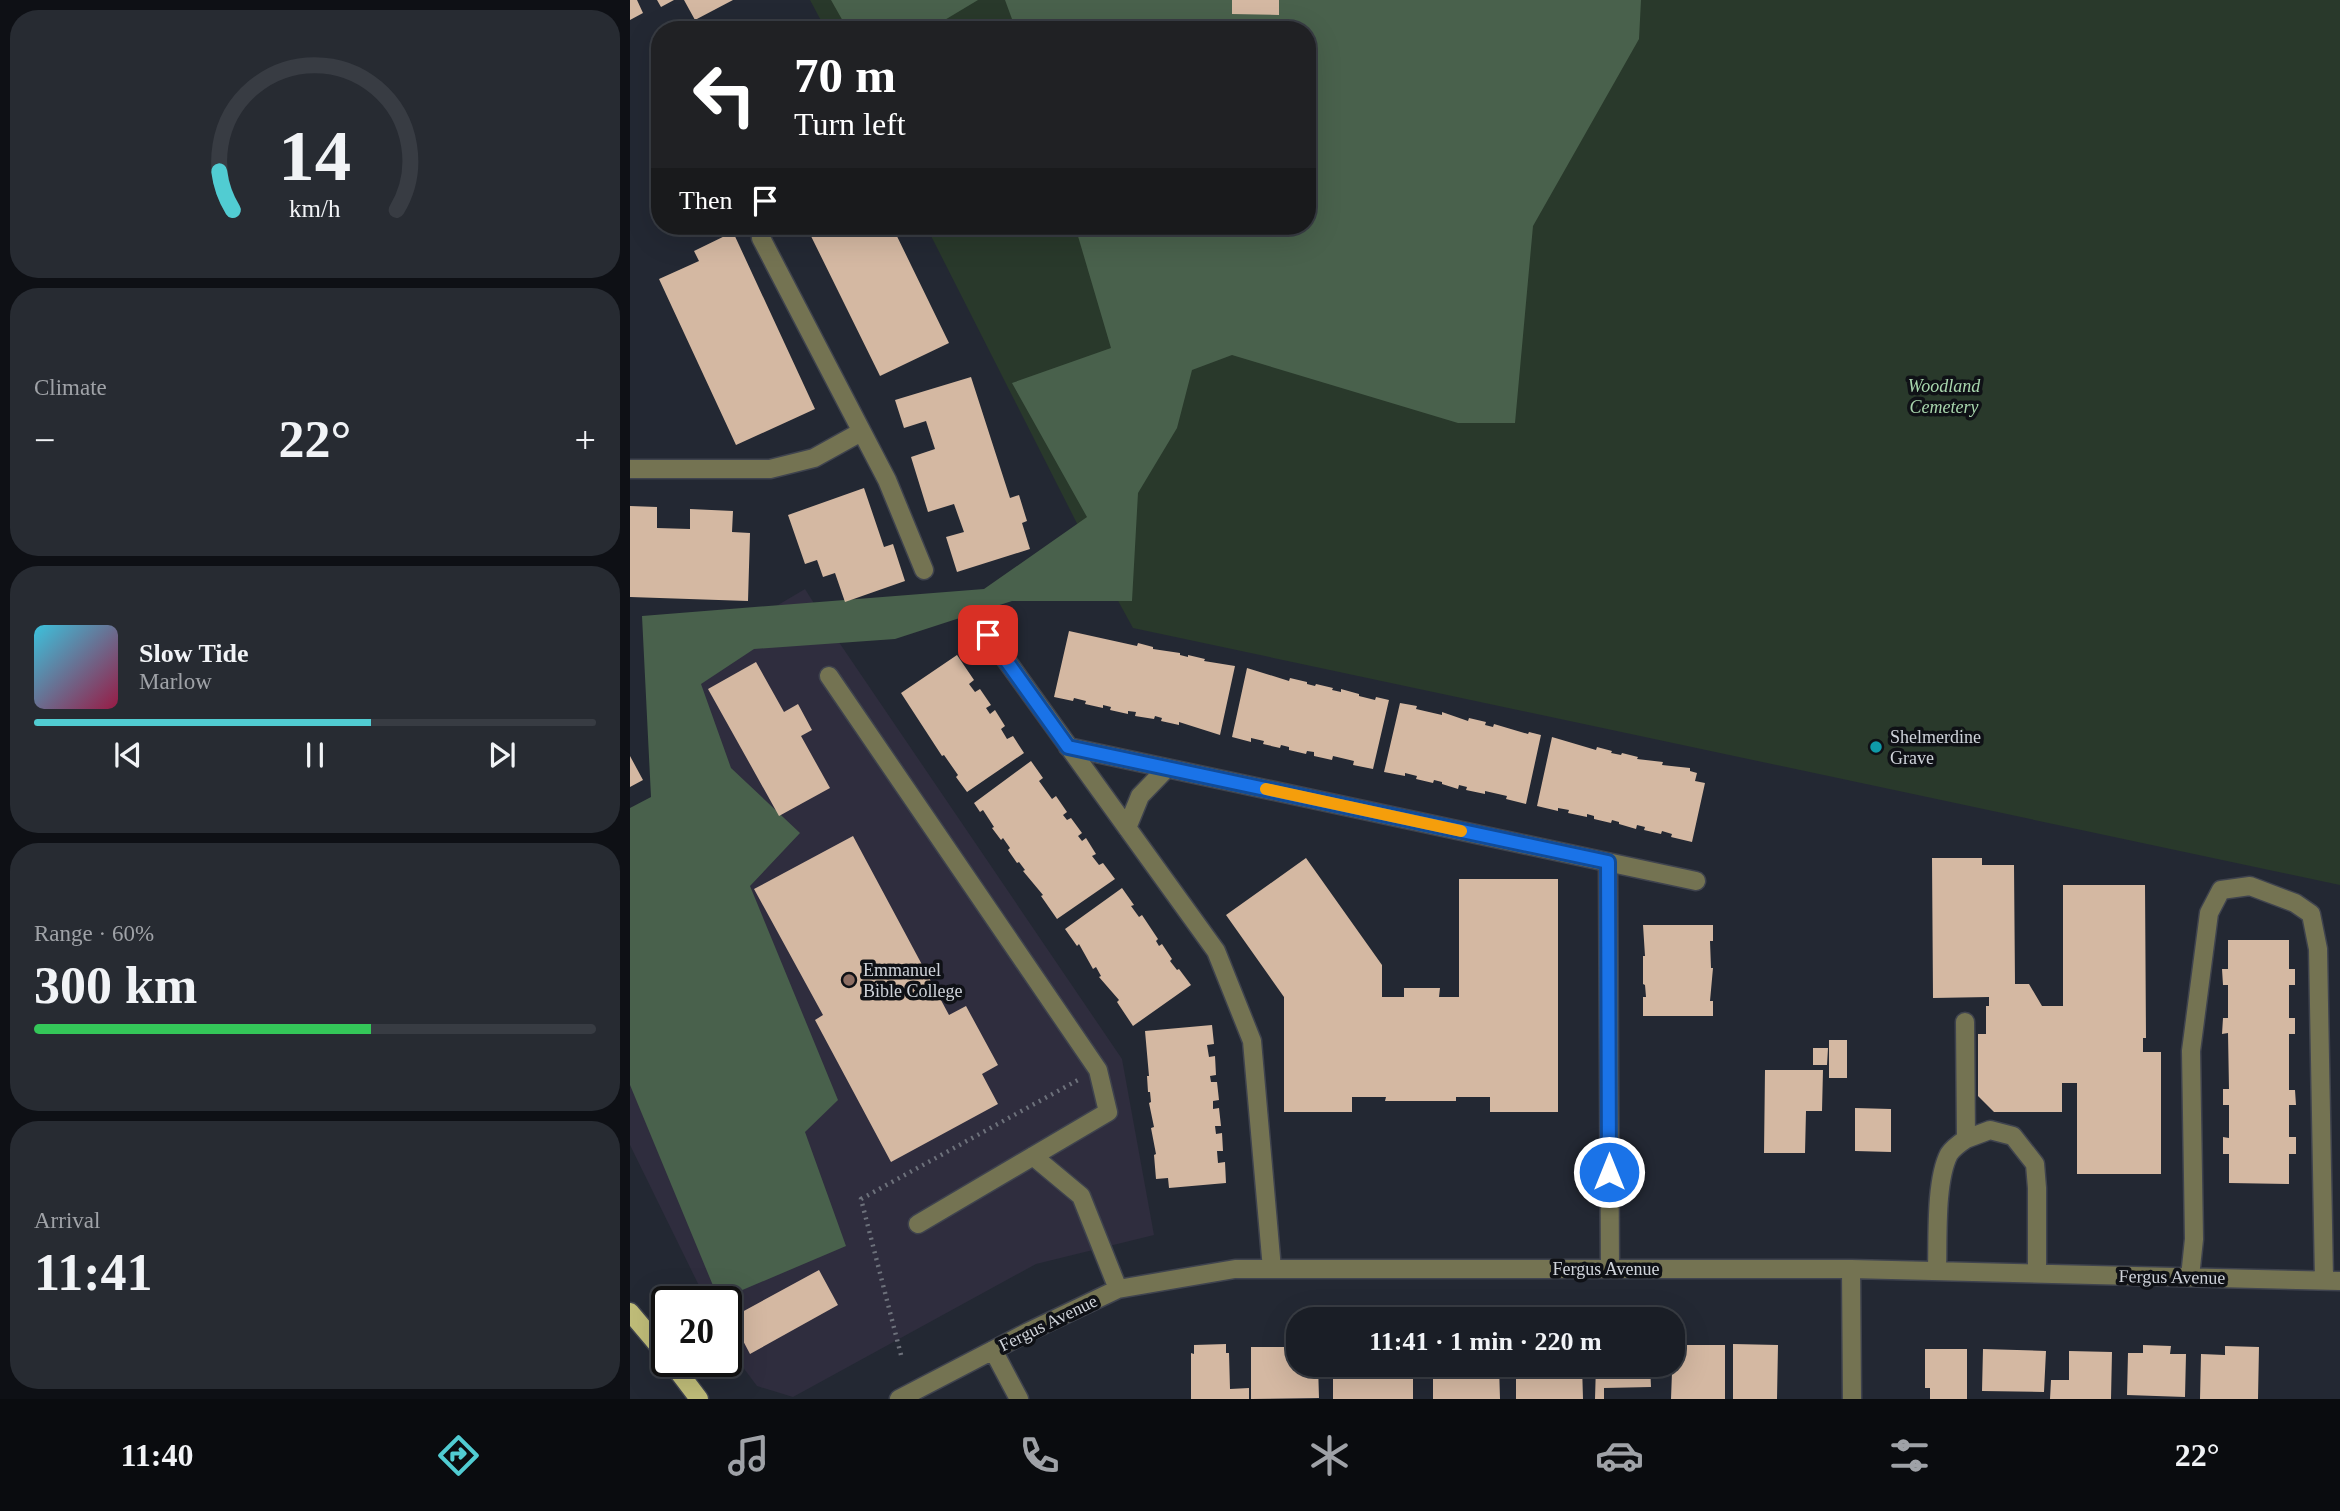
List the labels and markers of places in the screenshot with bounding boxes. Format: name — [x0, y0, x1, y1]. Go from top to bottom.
pin — [958, 605, 1018, 665]
place label: Shelmerdine Grave — [1890, 727, 1981, 768]
marker: Shelmerdine Grave — [1868, 739, 1884, 755]
place label: Emmanuel Bible College — [863, 960, 962, 1001]
marker: Emmanuel Bible College — [841, 972, 857, 988]

